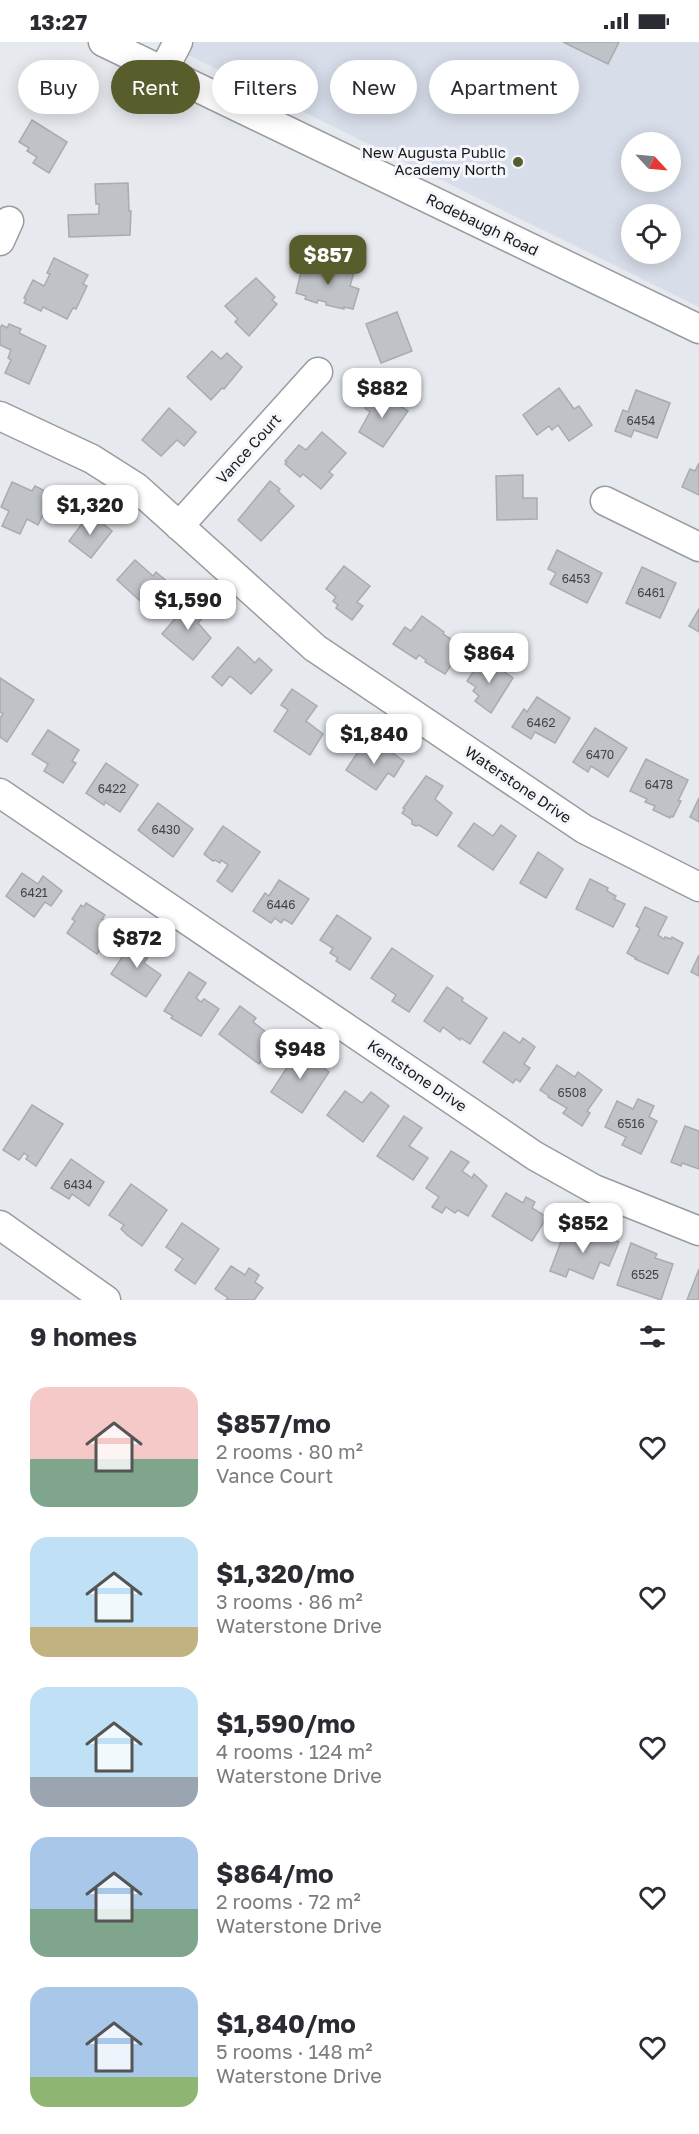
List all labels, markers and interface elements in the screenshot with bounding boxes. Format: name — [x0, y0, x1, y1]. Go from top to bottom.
text: 13:27 — [30, 8, 87, 35]
chip: Buy — [18, 60, 99, 114]
chip: Rent — [111, 60, 200, 114]
chip: Filters — [212, 60, 318, 114]
chip: New — [330, 60, 417, 114]
chip: Apartment — [429, 60, 579, 114]
north arrow — [621, 132, 681, 192]
map controls — [621, 132, 681, 264]
place label: New Augusta Public Academy North — [362, 143, 506, 178]
marker: New Augusta Public Academy North — [511, 155, 525, 169]
street label: Rodebaugh Road — [423, 189, 542, 259]
button: locate — [621, 204, 681, 264]
pin: $857 — [292, 235, 364, 286]
text: $857 — [303, 242, 353, 266]
pin: $882 — [346, 368, 418, 419]
text: $882 — [356, 375, 408, 399]
street label: Vance Court — [212, 410, 284, 487]
house number: 6454 — [627, 413, 655, 428]
pin: $1,320 — [41, 485, 139, 536]
text: $1,320 — [56, 492, 124, 516]
house number: 6453 — [562, 571, 590, 586]
pin: $1,590 — [139, 580, 237, 631]
house number: 6461 — [637, 585, 665, 600]
text: $1,590 — [154, 587, 222, 611]
pin: $864 — [453, 633, 525, 684]
text: $864 — [463, 640, 515, 664]
pin: $1,840 — [325, 714, 423, 765]
house number: 6462 — [527, 715, 555, 730]
text: $1,840 — [340, 721, 408, 745]
street label: Waterstone Drive — [462, 742, 575, 827]
house number: 6470 — [586, 747, 614, 762]
house number: 6478 — [645, 777, 673, 792]
house number: 6422 — [98, 781, 126, 796]
house number: 6430 — [151, 822, 181, 837]
house number: 6421 — [20, 885, 48, 900]
house number: 6446 — [266, 897, 296, 912]
pin: $872 — [101, 918, 173, 969]
text: $872 — [112, 925, 162, 949]
pin: $948 — [264, 1029, 336, 1080]
street label: Kentstone Drive — [365, 1035, 471, 1115]
text: $948 — [274, 1036, 326, 1060]
house number: 6508 — [558, 1085, 586, 1100]
house number: 6516 — [617, 1116, 645, 1131]
house number: 6434 — [64, 1177, 92, 1192]
pin: $852 — [547, 1203, 619, 1254]
text: $852 — [558, 1210, 608, 1234]
house number: 6525 — [631, 1267, 659, 1282]
icon: filters — [636, 1320, 669, 1353]
text: 9 homes — [30, 1321, 137, 1352]
text: $857/mo — [216, 1408, 331, 1439]
icon: home — [78, 1411, 150, 1483]
icon: heart — [636, 1431, 669, 1464]
text: 2 rooms · 80 m² — [216, 1439, 363, 1463]
text: Vance Court — [216, 1463, 333, 1487]
text: $1,320/mo — [216, 1558, 355, 1589]
icon: home — [78, 1561, 150, 1633]
icon: heart — [636, 1581, 669, 1614]
text: 3 rooms · 86 m² — [216, 1589, 363, 1613]
text: Waterstone Drive — [216, 1613, 382, 1637]
text: $1,590/mo — [216, 1708, 355, 1739]
icon: home — [78, 1711, 150, 1783]
icon: heart — [636, 1731, 669, 1764]
text: 4 rooms · 124 m² — [216, 1739, 373, 1763]
text: Waterstone Drive — [216, 1763, 382, 1787]
text: $864/mo — [216, 1858, 334, 1889]
icon: home — [78, 1861, 150, 1933]
icon: heart — [636, 1881, 669, 1914]
text: 2 rooms · 72 m² — [216, 1889, 361, 1913]
text: Waterstone Drive — [216, 1913, 382, 1937]
text: $1,840/mo — [216, 2008, 356, 2039]
icon: home — [78, 2011, 150, 2083]
icon: heart — [636, 2031, 669, 2064]
text: 5 rooms · 148 m² — [216, 2039, 373, 2063]
text: Waterstone Drive — [216, 2063, 382, 2087]

